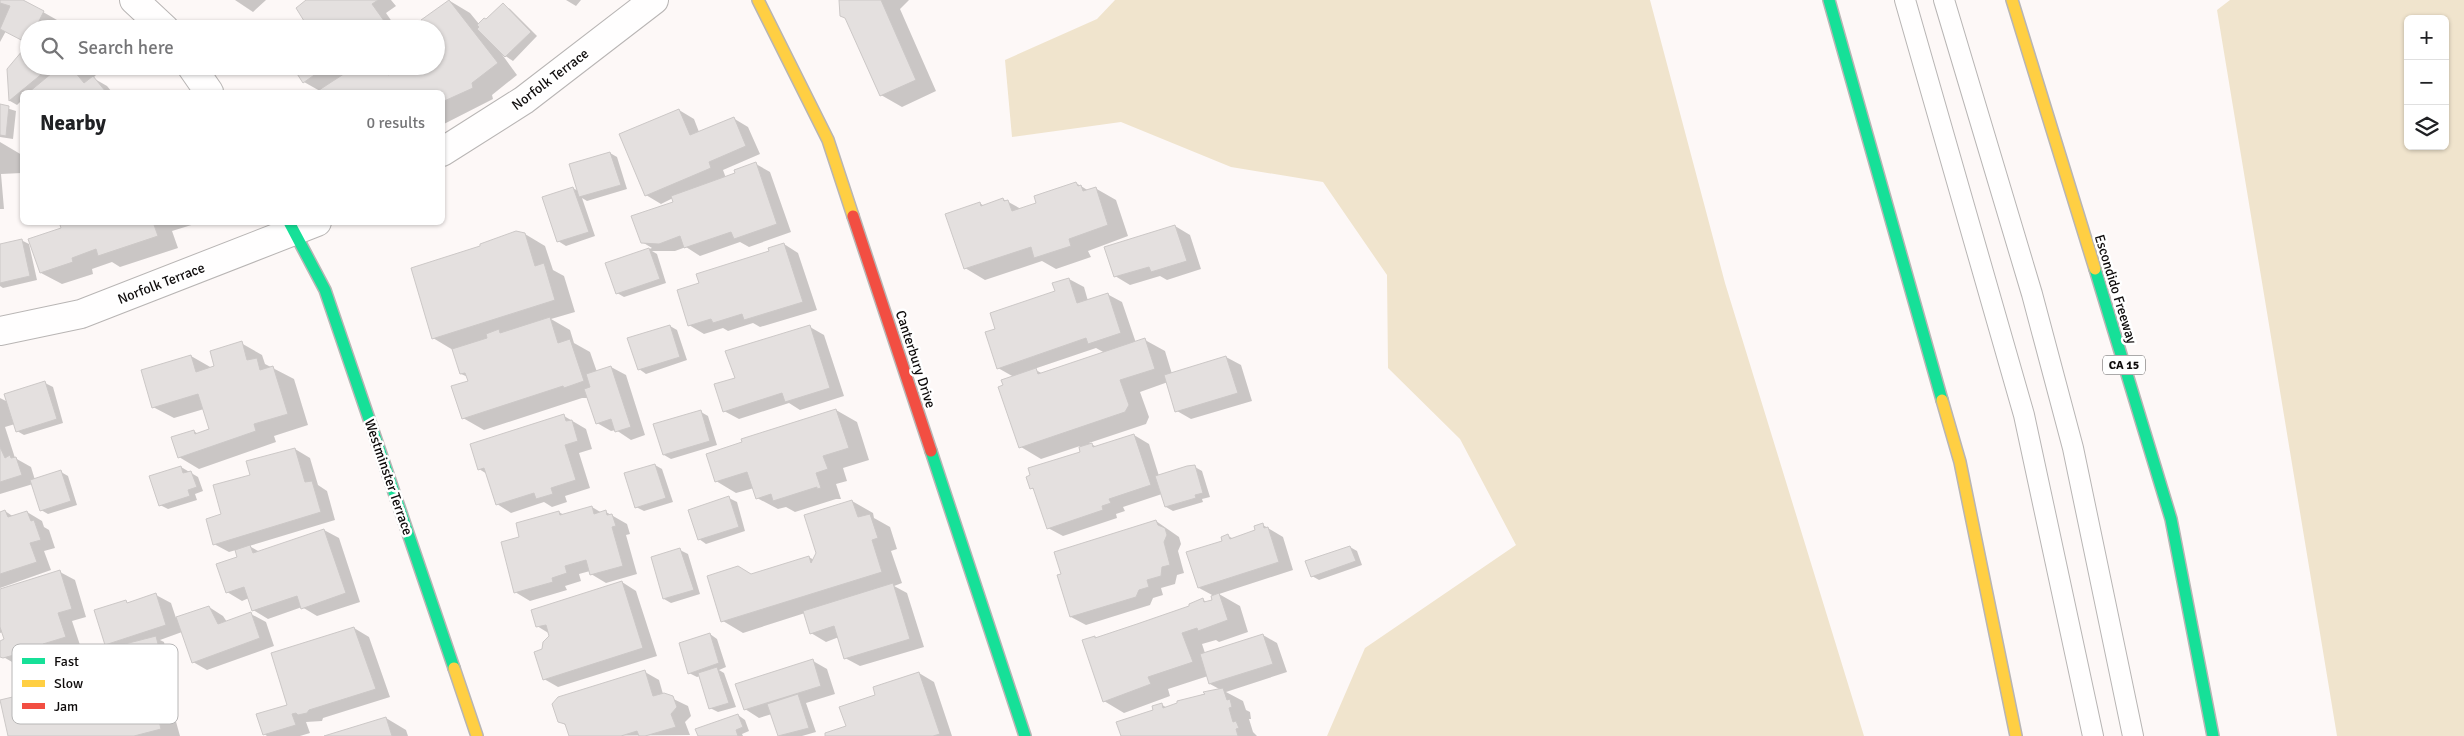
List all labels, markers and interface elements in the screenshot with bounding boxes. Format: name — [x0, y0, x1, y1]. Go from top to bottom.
map controls — [2404, 15, 2449, 150]
button: + — [2404, 15, 2449, 60]
search box — [20, 20, 445, 75]
icon: search — [38, 34, 66, 62]
text: Search here — [78, 36, 174, 60]
street label: Norfolk Terrace — [508, 45, 592, 114]
button: − — [2404, 60, 2449, 105]
button: layers — [2404, 105, 2449, 150]
text: Nearby — [40, 110, 106, 136]
text: 0 results — [366, 113, 425, 133]
street label: Escondido Freeway — [2091, 232, 2140, 346]
street label: Norfolk Terrace — [115, 259, 207, 308]
street label: Canterbury Drive — [892, 308, 939, 410]
road number: CA 15 — [2103, 356, 2145, 374]
street label: Westminster Terrace — [361, 417, 416, 537]
legend — [12, 644, 178, 724]
text: Fast — [54, 653, 79, 670]
text: Slow — [54, 675, 83, 692]
text: Jam — [54, 698, 78, 715]

